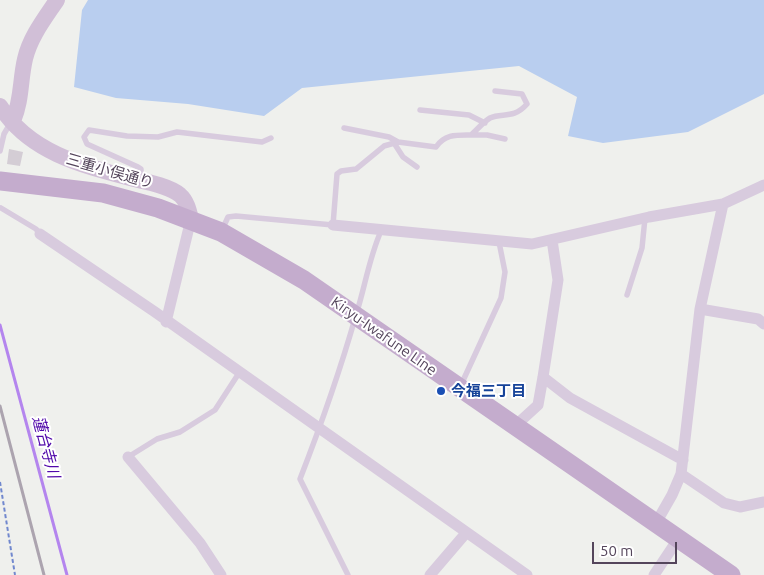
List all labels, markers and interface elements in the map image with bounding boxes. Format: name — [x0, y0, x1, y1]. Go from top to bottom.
street label: 三重小俣通り — [64, 150, 156, 192]
street label: Kiryu-Iwafune Line — [328, 293, 440, 379]
place label: 今福三丁目 — [451, 382, 526, 400]
marker: 今福三丁目 — [435, 385, 447, 397]
water label: 蓮台寺川 — [28, 414, 64, 480]
scale bar — [594, 532, 679, 564]
text: 50 m — [600, 542, 633, 559]

